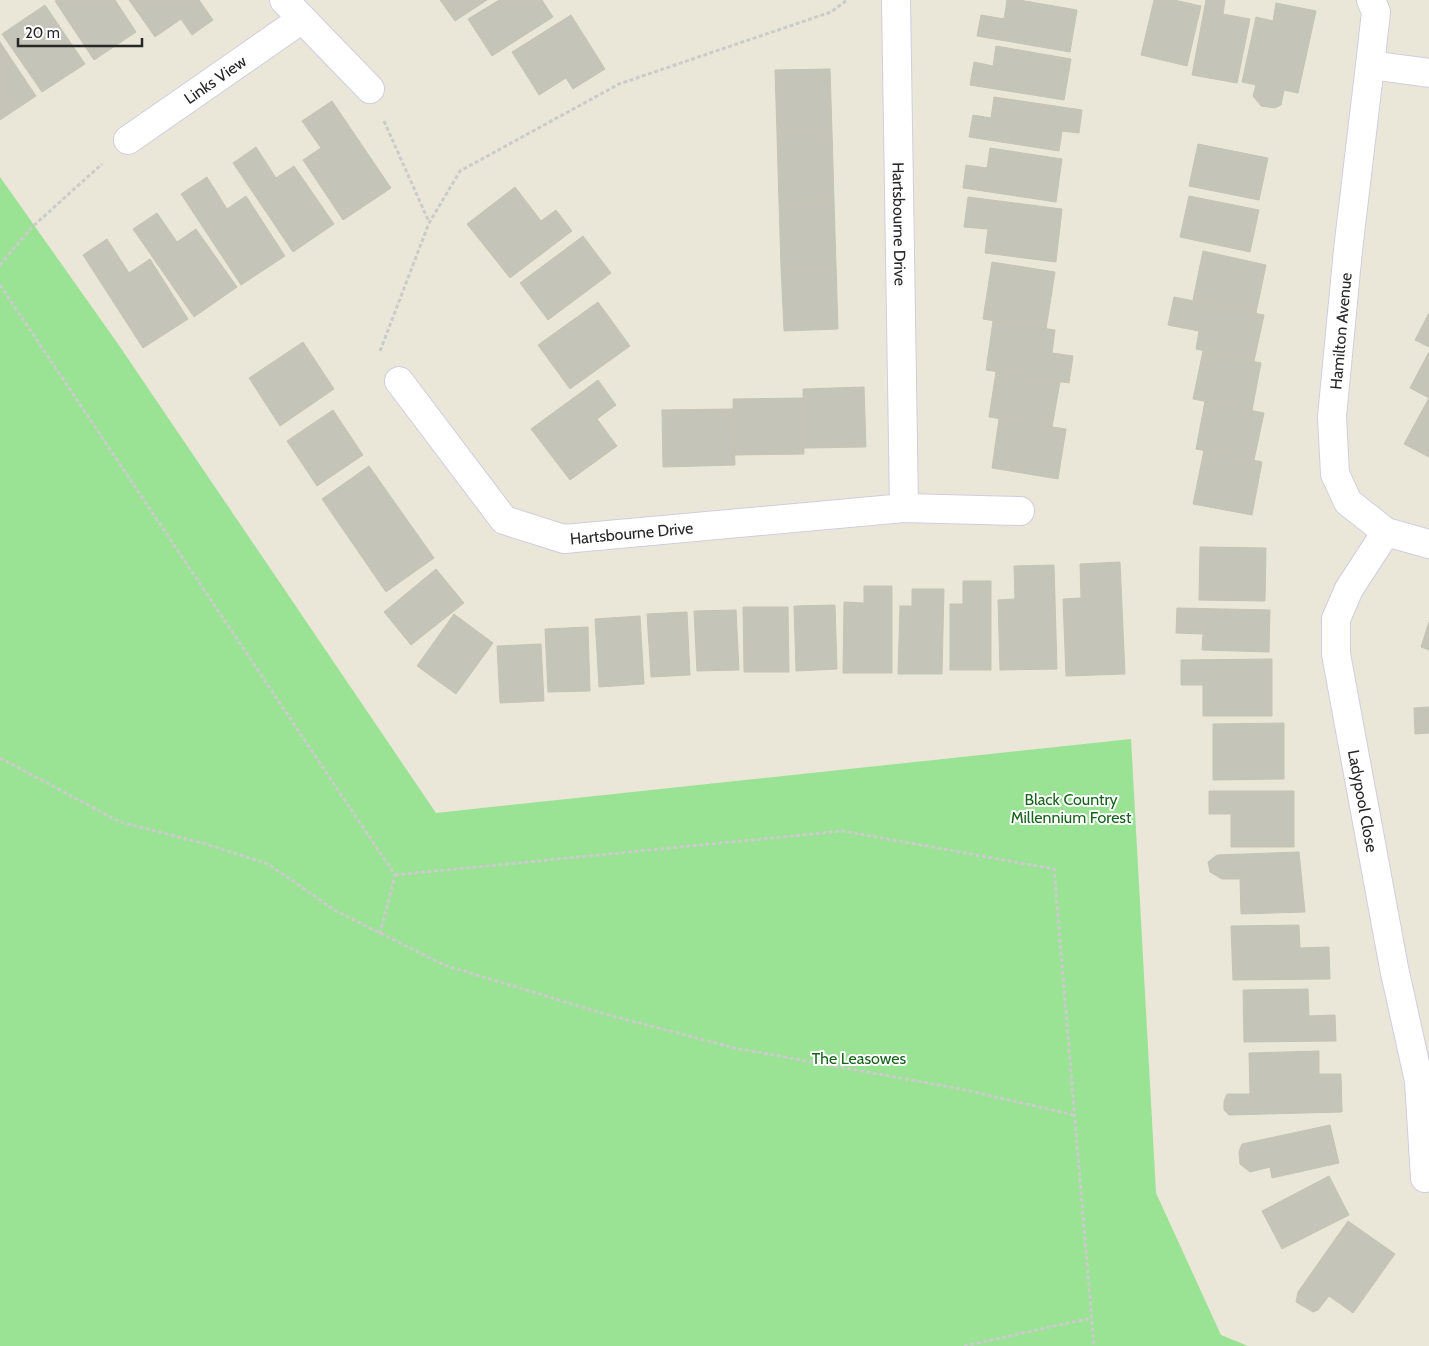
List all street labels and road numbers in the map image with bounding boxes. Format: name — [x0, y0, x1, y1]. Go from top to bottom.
street label: Links View — [180, 51, 250, 108]
street label: Hartsbourne Drive — [889, 162, 910, 286]
street label: Hamilton Avenue — [1326, 272, 1356, 390]
street label: Hartsbourne Drive — [569, 518, 694, 548]
street label: Ladypool Close — [1344, 748, 1382, 854]

